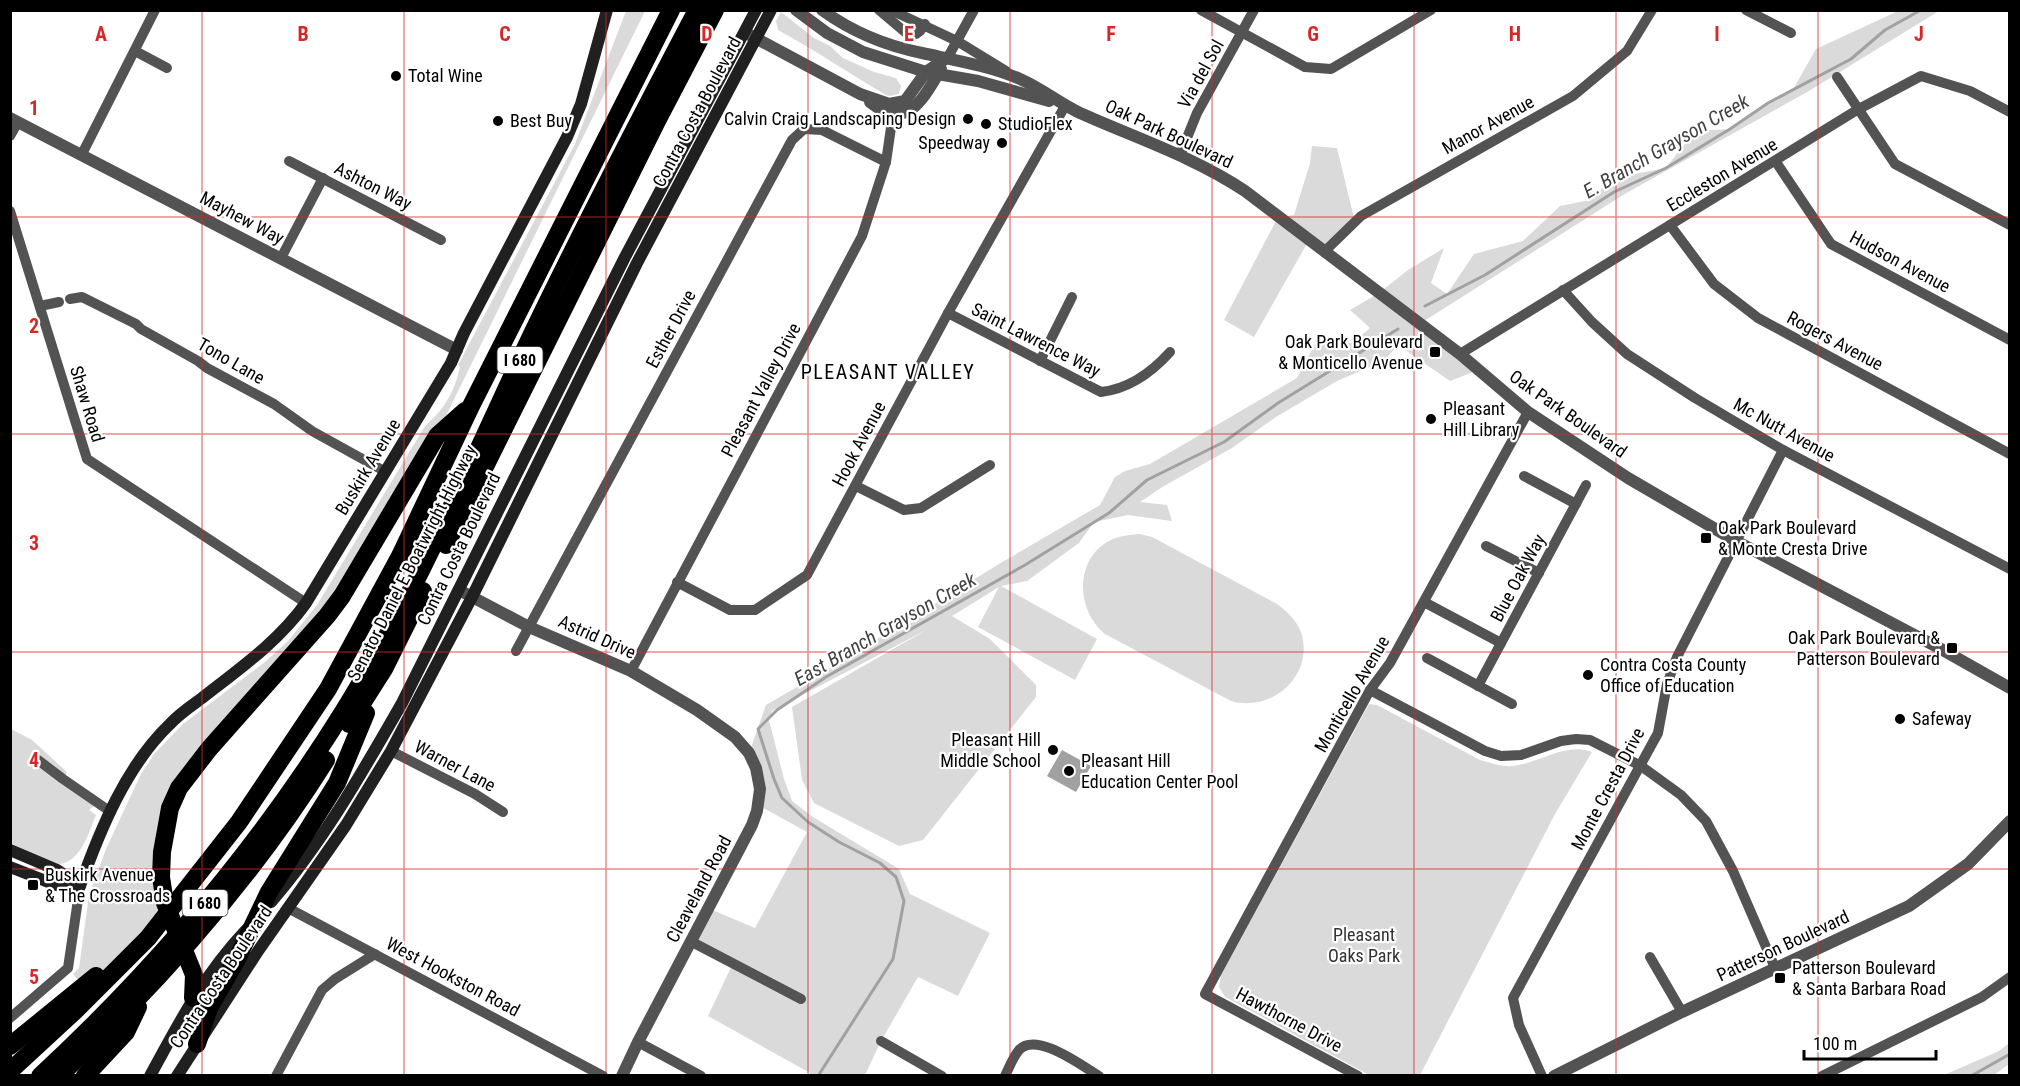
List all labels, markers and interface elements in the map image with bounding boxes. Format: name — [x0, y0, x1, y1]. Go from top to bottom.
text: A — [95, 22, 107, 46]
text: B — [297, 22, 309, 46]
text: C — [499, 22, 511, 46]
text: D — [701, 22, 713, 46]
text: E — [904, 22, 914, 46]
text: F — [1106, 22, 1116, 46]
text: G — [1307, 22, 1319, 46]
text: H — [1509, 22, 1521, 46]
text: I — [1714, 22, 1720, 46]
text: J — [1914, 22, 1924, 46]
street label: Contra Costa Boulevard — [648, 33, 745, 190]
street label: Via del Sol — [1173, 36, 1228, 112]
place label: Total Wine — [408, 65, 483, 86]
marker: Total Wine — [389, 69, 403, 83]
water label: E. Branch Grayson Creek — [1579, 88, 1754, 203]
street label: Manor Avenue — [1438, 91, 1537, 158]
street label: Oak Park Boulevard — [1102, 95, 1236, 172]
text: 1 — [29, 96, 39, 120]
place label: Calvin Craig Landscaping Design — [724, 108, 956, 129]
place label: Best Buy — [510, 110, 572, 131]
marker: Calvin Craig Landscaping Design — [961, 112, 975, 126]
place label: StudioFlex — [998, 113, 1073, 134]
marker: Best Buy — [491, 114, 505, 128]
marker: StudioFlex — [979, 117, 993, 131]
place label: Speedway — [918, 132, 991, 153]
street label: Eccleston Avenue — [1663, 133, 1781, 216]
marker: Speedway — [995, 136, 1009, 150]
street label: Ashton Way — [331, 157, 416, 214]
street label: Mayhew Way — [197, 187, 288, 249]
street label: Hudson Avenue — [1846, 226, 1954, 297]
street label: Esther Drive — [641, 286, 700, 371]
street label: Saint Lawrence Way — [968, 298, 1105, 381]
street label: Rogers Avenue — [1784, 307, 1887, 375]
text: 2 — [29, 314, 39, 338]
street label: Pleasant Valley Drive — [716, 319, 805, 460]
place label: Oak Park Boulevard & Monticello Avenue — [1278, 331, 1423, 373]
street label: Tono Lane — [194, 333, 268, 388]
marker: Oak Park Boulevard & Monticello Avenue — [1428, 345, 1442, 359]
road number: I 680 — [498, 347, 542, 373]
district label: PLEASANT VALLEY — [801, 360, 975, 384]
street label: Shaw Road — [66, 363, 109, 445]
street label: Oak Park Boulevard — [1506, 365, 1631, 462]
street label: Mc Nutt Avenue — [1730, 393, 1839, 466]
street label: Hook Avenue — [827, 398, 890, 490]
place label: Pleasant Hill Library — [1443, 398, 1520, 440]
marker: Pleasant Hill Library — [1424, 412, 1438, 426]
street label: Buskirk Avenue — [331, 415, 405, 519]
street label: Senator Daniel E Boatwright Highway — [343, 441, 481, 684]
street label: Contra Costa Boulevard — [412, 469, 505, 629]
place label: Oak Park Boulevard & Monte Cresta Drive — [1718, 517, 1867, 559]
street label: Blue Oak Way — [1486, 530, 1550, 625]
text: 3 — [29, 531, 39, 555]
marker: Oak Park Boulevard & Monte Cresta Drive — [1699, 531, 1713, 545]
water label: East Branch Grayson Creek — [790, 566, 981, 691]
street label: Astrid Drive — [555, 610, 639, 663]
place label: Oak Park Boulevard & Patterson Boulevard — [1788, 627, 1940, 669]
street label: Monticello Avenue — [1310, 632, 1393, 756]
marker: Oak Park Boulevard & Patterson Boulevard — [1945, 641, 1959, 655]
place label: Contra Costa County Office of Education — [1600, 654, 1747, 696]
marker: Contra Costa County Office of Education — [1581, 668, 1595, 682]
place label: Safeway — [1912, 708, 1972, 729]
marker: Safeway — [1893, 712, 1907, 726]
street label: Monte Cresta Drive — [1567, 724, 1649, 853]
place label: Pleasant Hill Middle School — [940, 729, 1041, 771]
street label: Warner Lane — [411, 735, 499, 796]
marker: Pleasant Hill Middle School — [1046, 743, 1060, 757]
text: 4 — [29, 748, 39, 772]
place label: Pleasant Hill Education Center Pool — [1081, 750, 1239, 792]
marker: Pleasant Hill Education Center Pool — [1062, 764, 1076, 778]
street label: Cleaveland Road — [662, 832, 736, 946]
place label: Buskirk Avenue & The Crossroads — [45, 864, 170, 906]
marker: Buskirk Avenue & The Crossroads — [26, 878, 40, 892]
road number: I 680 — [182, 890, 228, 916]
street label: Contra Costa Boulevard — [165, 902, 276, 1052]
street label: Patterson Boulevard — [1713, 906, 1852, 985]
park label: Pleasant Oaks Park — [1328, 924, 1400, 966]
street label: West Hookston Road — [383, 932, 524, 1021]
place label: Patterson Boulevard & Santa Barbara Road — [1792, 957, 1946, 999]
text: 5 — [29, 965, 39, 989]
marker: Patterson Boulevard & Santa Barbara Road — [1773, 971, 1787, 985]
street label: Hawthorne Drive — [1233, 983, 1346, 1056]
scale bar — [1804, 1023, 1936, 1061]
text: 100 m — [1813, 1033, 1857, 1054]

